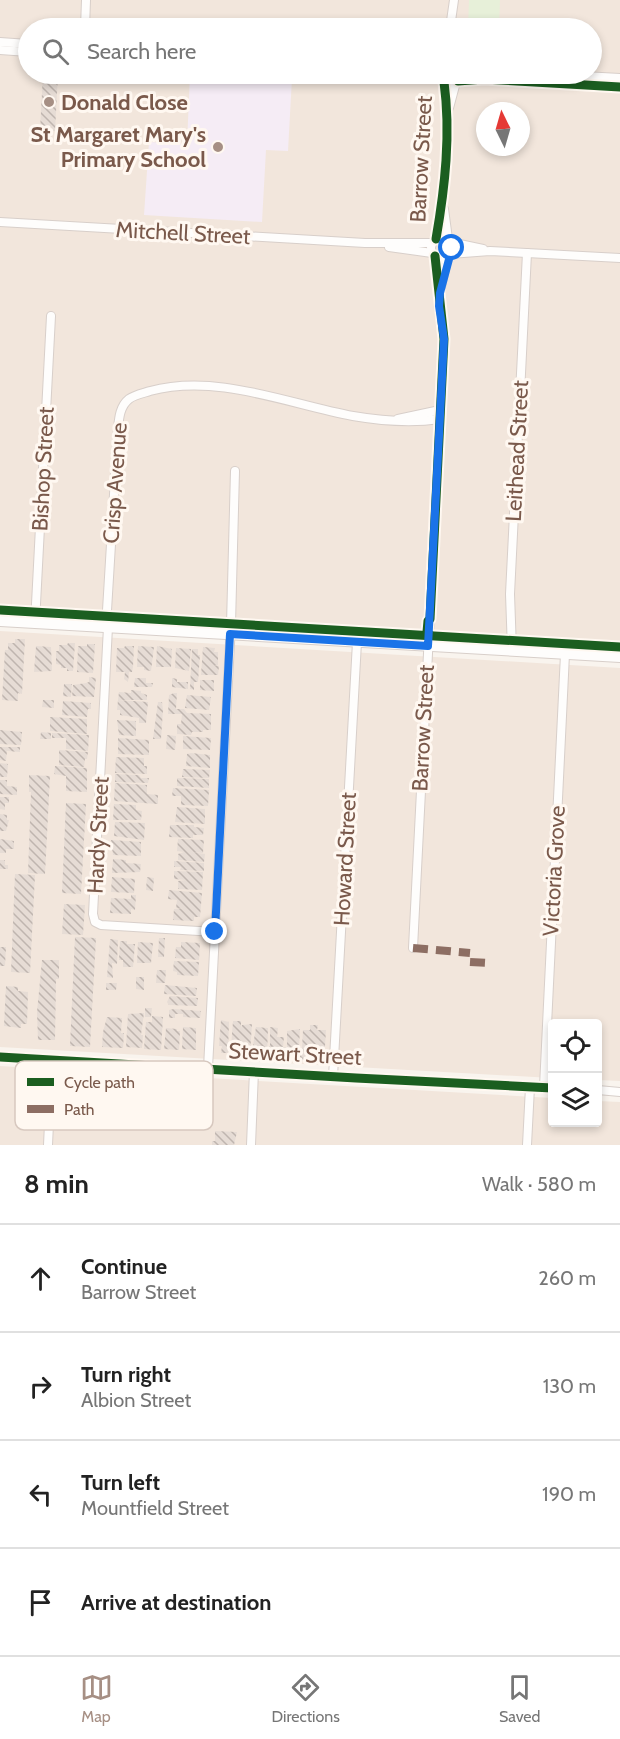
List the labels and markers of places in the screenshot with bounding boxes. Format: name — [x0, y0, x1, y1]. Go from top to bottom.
place label: Donald Close — [61, 89, 188, 116]
marker: Donald Close — [42, 95, 56, 109]
place label: St Margaret Mary's Primary School — [30, 121, 206, 173]
marker: St Margaret Mary's Primary School — [211, 140, 225, 154]

